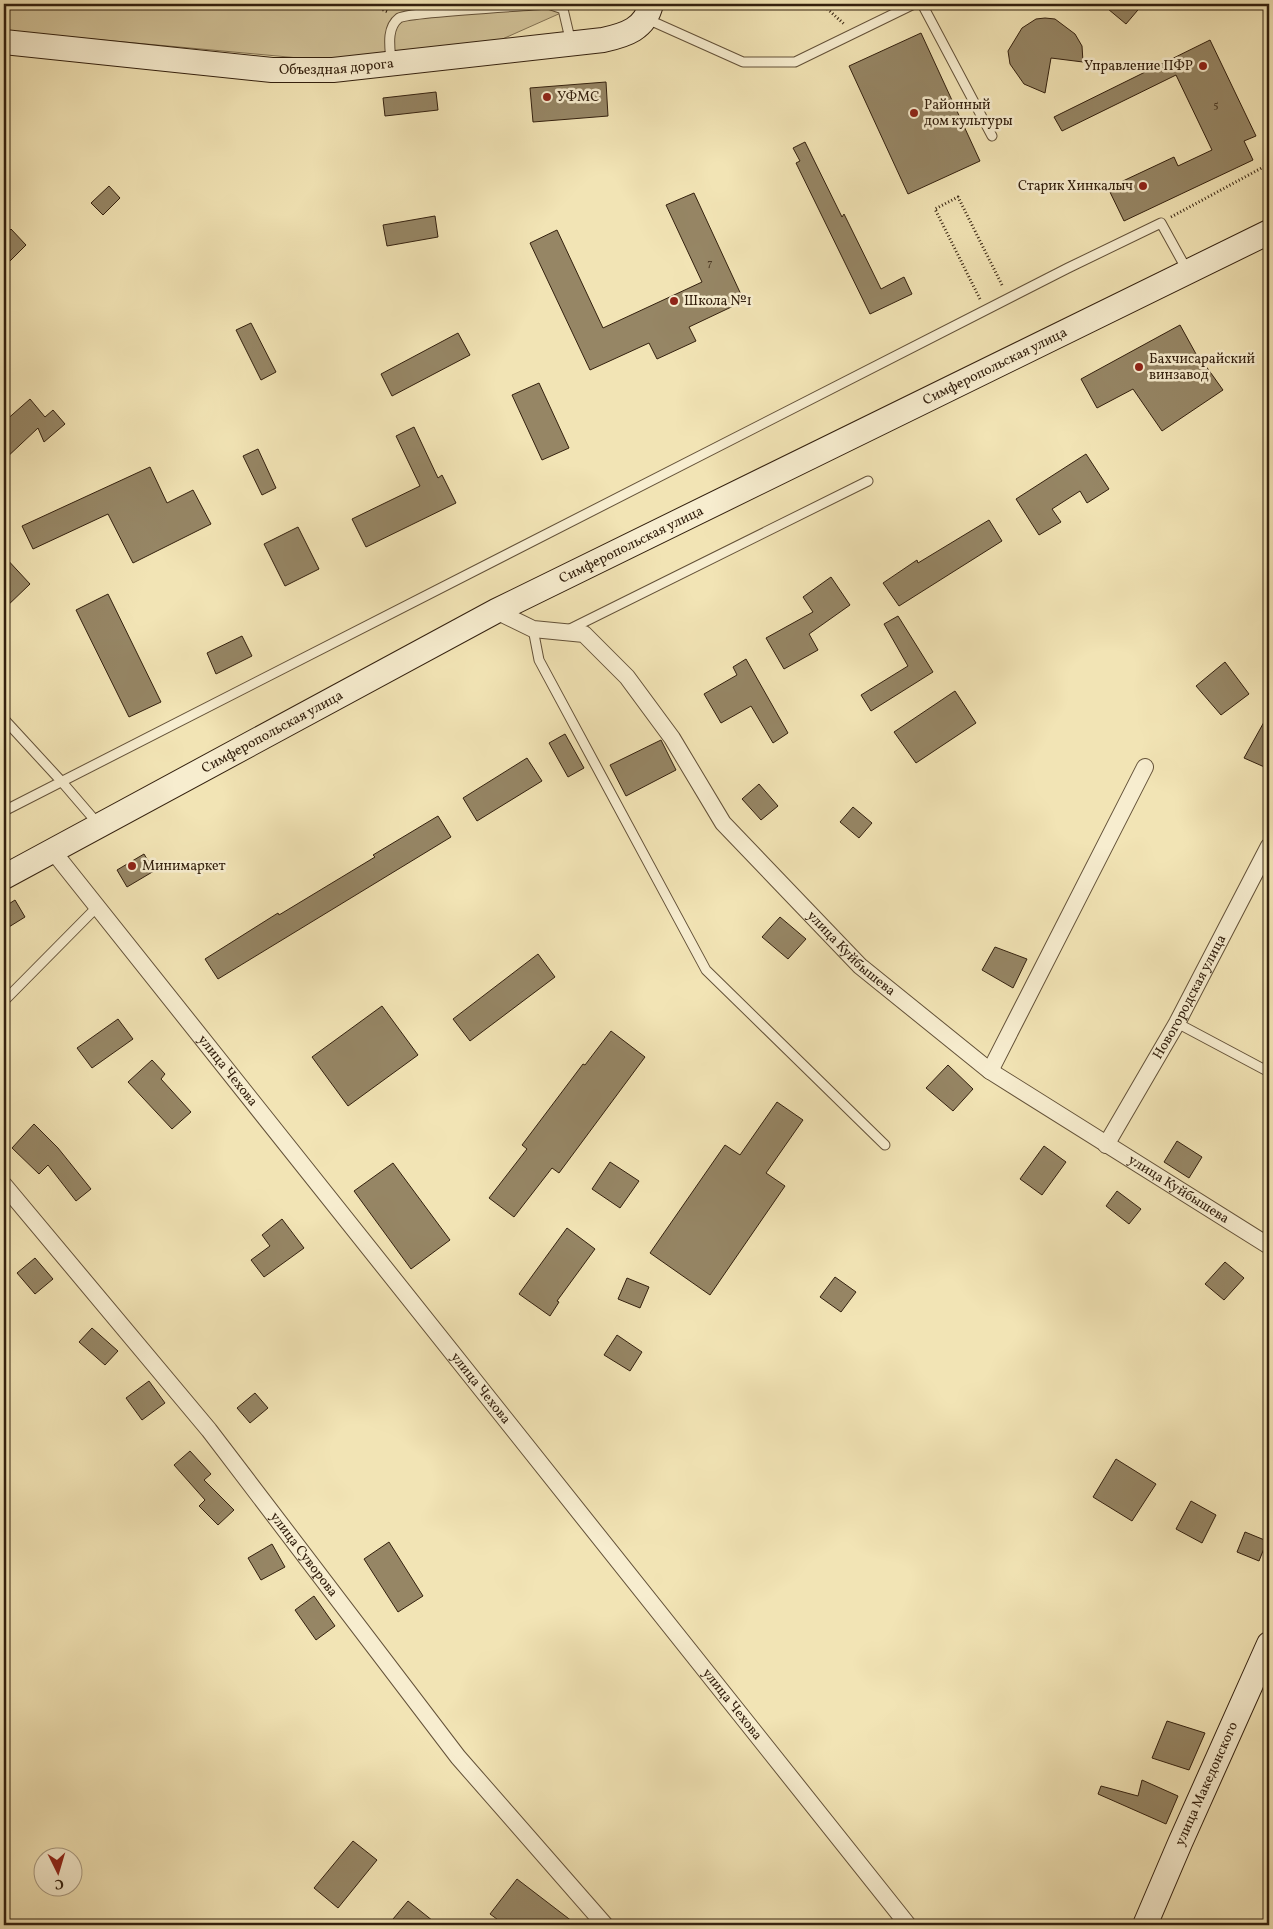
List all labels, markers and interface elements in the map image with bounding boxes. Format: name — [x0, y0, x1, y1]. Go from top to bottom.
street label: Объездная дорога — [279, 54, 395, 80]
place label: Управление ПФР — [1084, 57, 1193, 76]
marker: Управление ПФР — [1197, 60, 1209, 72]
place label: УФМС — [557, 88, 599, 107]
marker: УФМС — [541, 91, 553, 103]
place label: Районный дом культуры — [924, 96, 1013, 131]
house number: 5 — [1213, 98, 1219, 113]
marker: Районный дом культуры — [908, 107, 920, 119]
place label: Старик Хинкалыч — [1018, 177, 1133, 196]
marker: Старик Хинкалыч — [1137, 180, 1149, 192]
house number: 7 — [707, 256, 713, 271]
place label: Школа №1 — [684, 292, 752, 311]
marker: Школа №1 — [668, 295, 680, 307]
street label: Симферопольская улица — [920, 323, 1070, 410]
place label: Бахчисарайский винзавод — [1149, 350, 1256, 385]
marker: Бахчисарайский винзавод — [1133, 361, 1145, 373]
street label: Симферопольская улица — [556, 501, 707, 588]
street label: Симферопольская улица — [198, 686, 347, 778]
place label: Минимаркет — [142, 857, 226, 876]
marker: Минимаркет — [126, 860, 138, 872]
street label: улица Куйбышева — [802, 907, 899, 1000]
street label: Новогородская улица — [1148, 931, 1231, 1063]
street label: улица Чехова — [193, 1031, 262, 1110]
street label: улица Куйбышева — [1124, 1150, 1233, 1228]
street label: улица Чехова — [446, 1348, 515, 1428]
street label: улица Суворова — [265, 1508, 342, 1601]
street label: улица Чехова — [698, 1664, 767, 1744]
street label: улица Македонского — [1170, 1719, 1243, 1849]
north arrow — [32, 1846, 82, 1896]
text: С — [54, 1874, 64, 1893]

